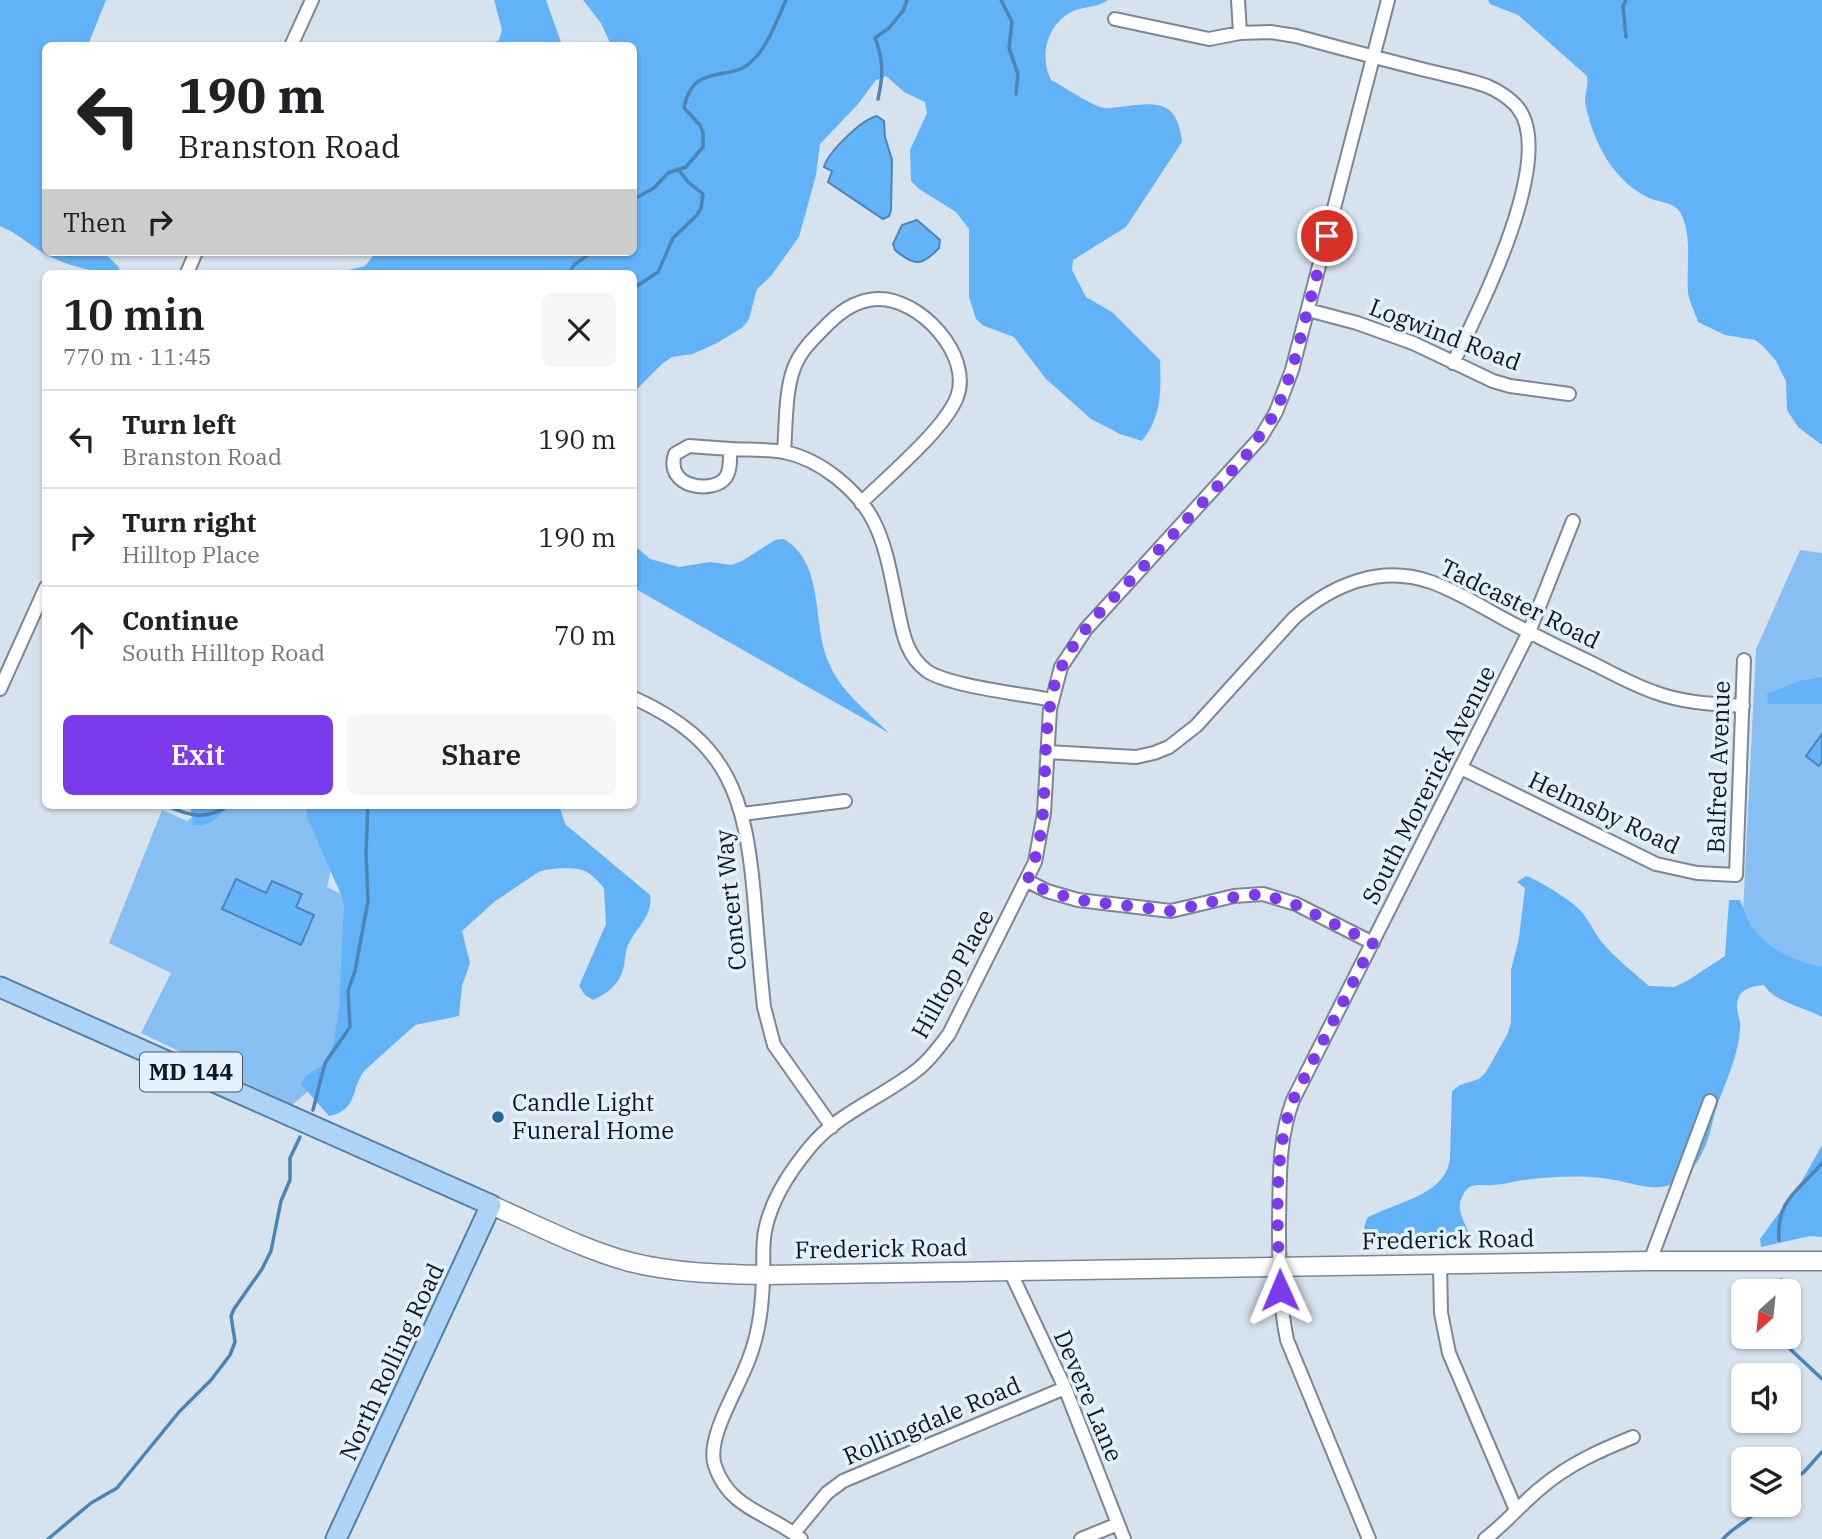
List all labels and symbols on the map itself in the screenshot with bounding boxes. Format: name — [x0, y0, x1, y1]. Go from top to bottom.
pin — [1297, 206, 1357, 266]
street label: Logwind Road — [1365, 290, 1526, 378]
street label: Tadcaster Road — [1435, 551, 1606, 656]
street label: South Morerick Avenue — [1354, 660, 1502, 909]
street label: Balfred Avenue — [1699, 680, 1737, 854]
street label: Helmsby Road — [1524, 763, 1685, 861]
street label: Concert Way — [707, 828, 753, 972]
street label: Hilltop Place — [903, 903, 1001, 1044]
road number: MD 144 — [140, 1052, 242, 1092]
place label: Candle Light Funeral Home — [512, 1086, 674, 1146]
marker: Candle Light Funeral Home — [490, 1109, 506, 1125]
street label: Frederick Road — [1361, 1221, 1535, 1257]
street label: Frederick Road — [794, 1230, 968, 1266]
position arrow — [1243, 1253, 1317, 1327]
street label: North Rolling Road — [331, 1258, 451, 1466]
north arrow — [1731, 1279, 1801, 1349]
street label: Devere Lane — [1047, 1325, 1131, 1466]
street label: Rollingdale Road — [838, 1368, 1025, 1472]

